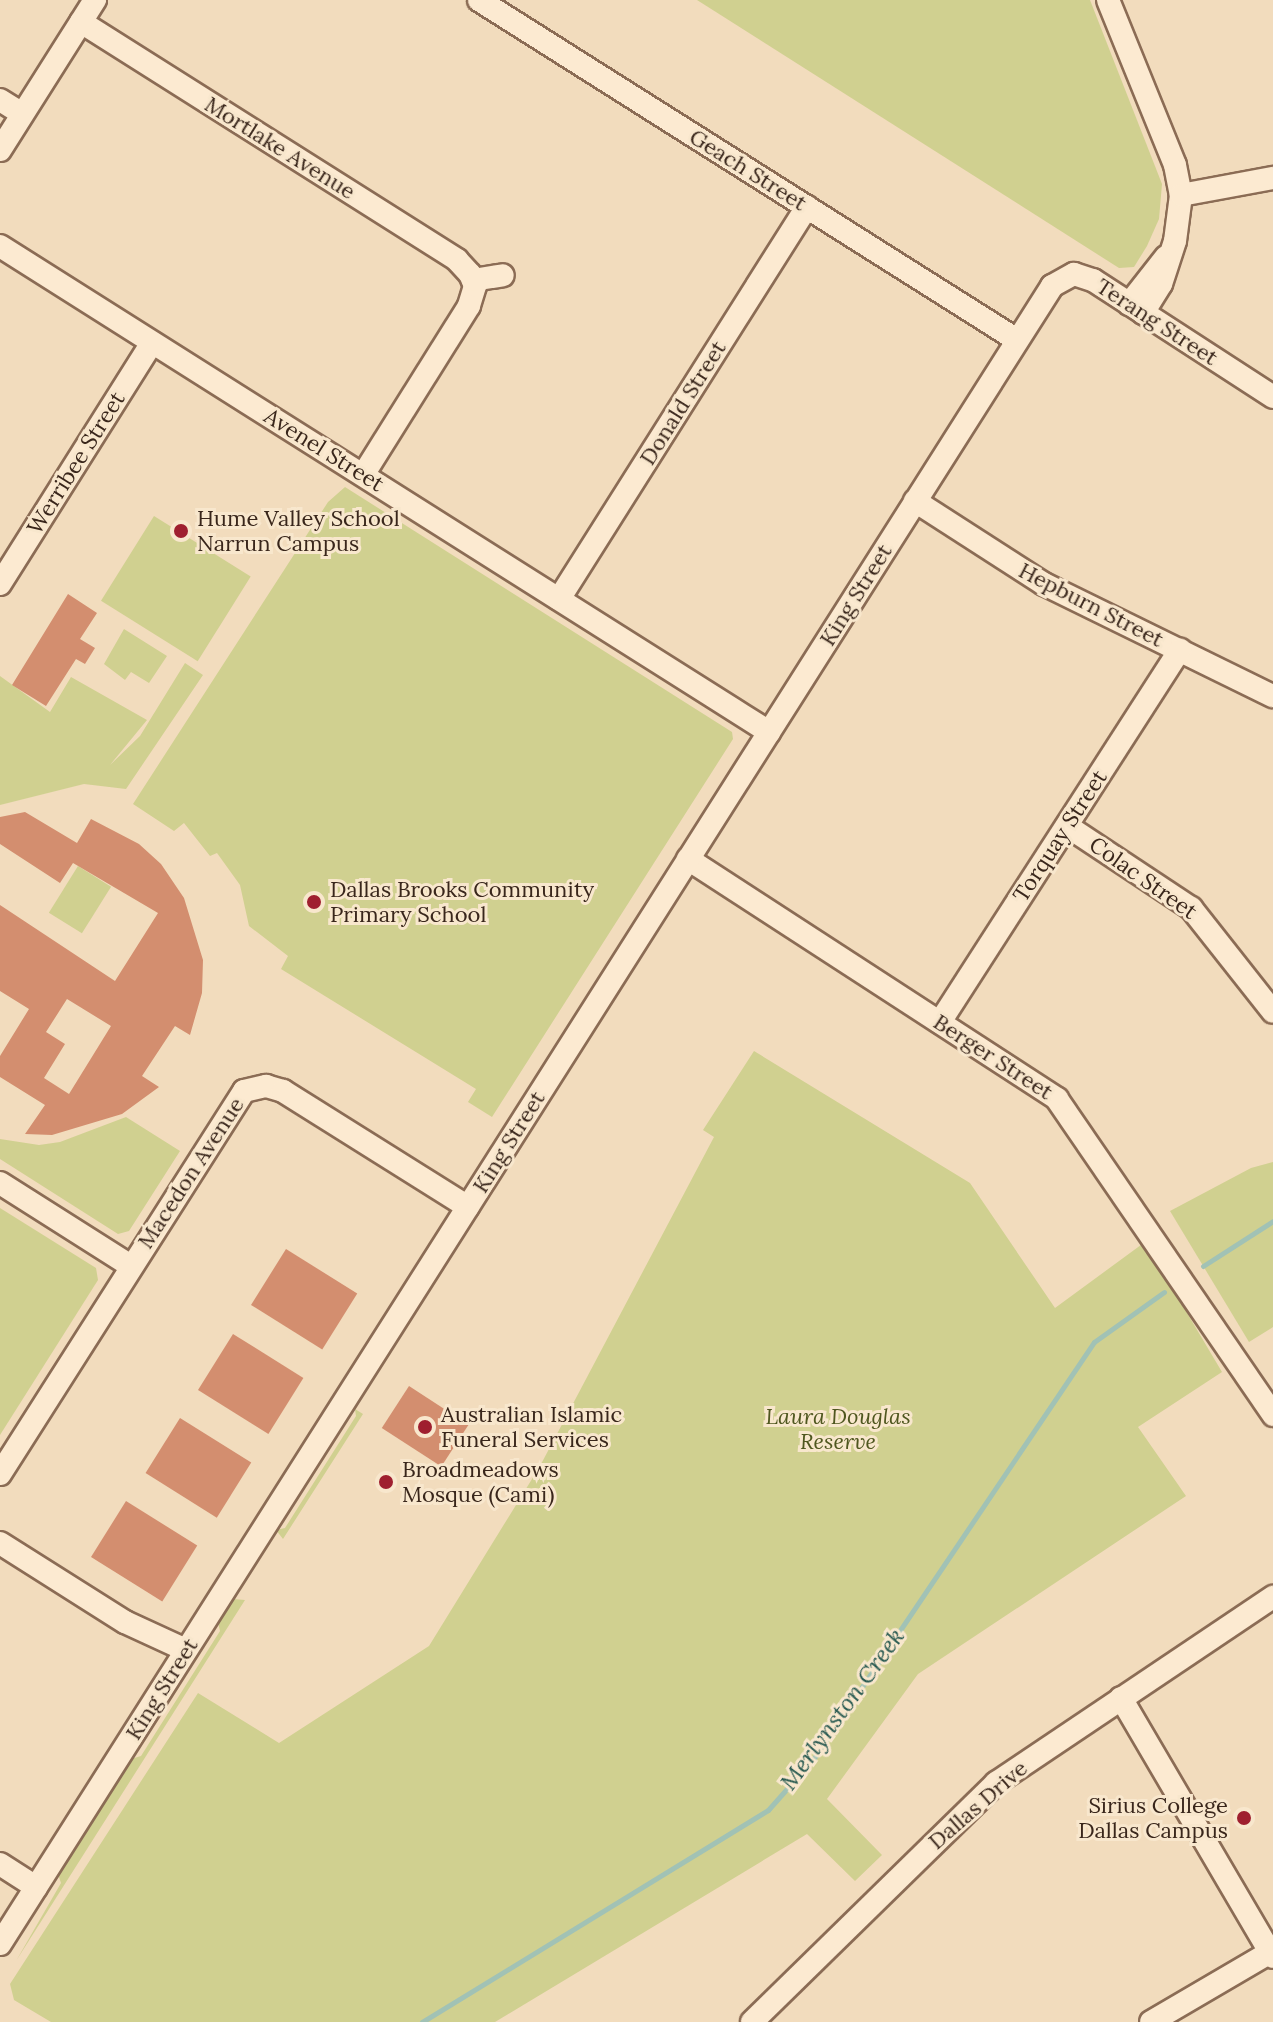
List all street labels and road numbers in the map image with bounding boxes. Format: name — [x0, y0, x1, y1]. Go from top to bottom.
street label: Mortlake Avenue — [200, 91, 360, 205]
street label: Geach Street — [685, 124, 811, 216]
street label: Terang Street — [1091, 273, 1223, 371]
street label: Donald Street — [634, 336, 732, 470]
street label: Werribee Street — [22, 387, 130, 539]
street label: Avenel Street — [259, 403, 389, 497]
street label: King Street — [814, 539, 898, 651]
street label: Hepburn Street — [1014, 557, 1168, 653]
street label: Torquay Street — [1008, 765, 1112, 907]
street label: Colac Street — [1084, 831, 1202, 925]
street label: Berger Street — [928, 1009, 1058, 1105]
street label: King Street — [467, 1086, 551, 1198]
street label: Macedon Avenue — [132, 1093, 250, 1253]
street label: King Street — [120, 1633, 204, 1745]
street label: Dallas Drive — [923, 1755, 1033, 1855]

